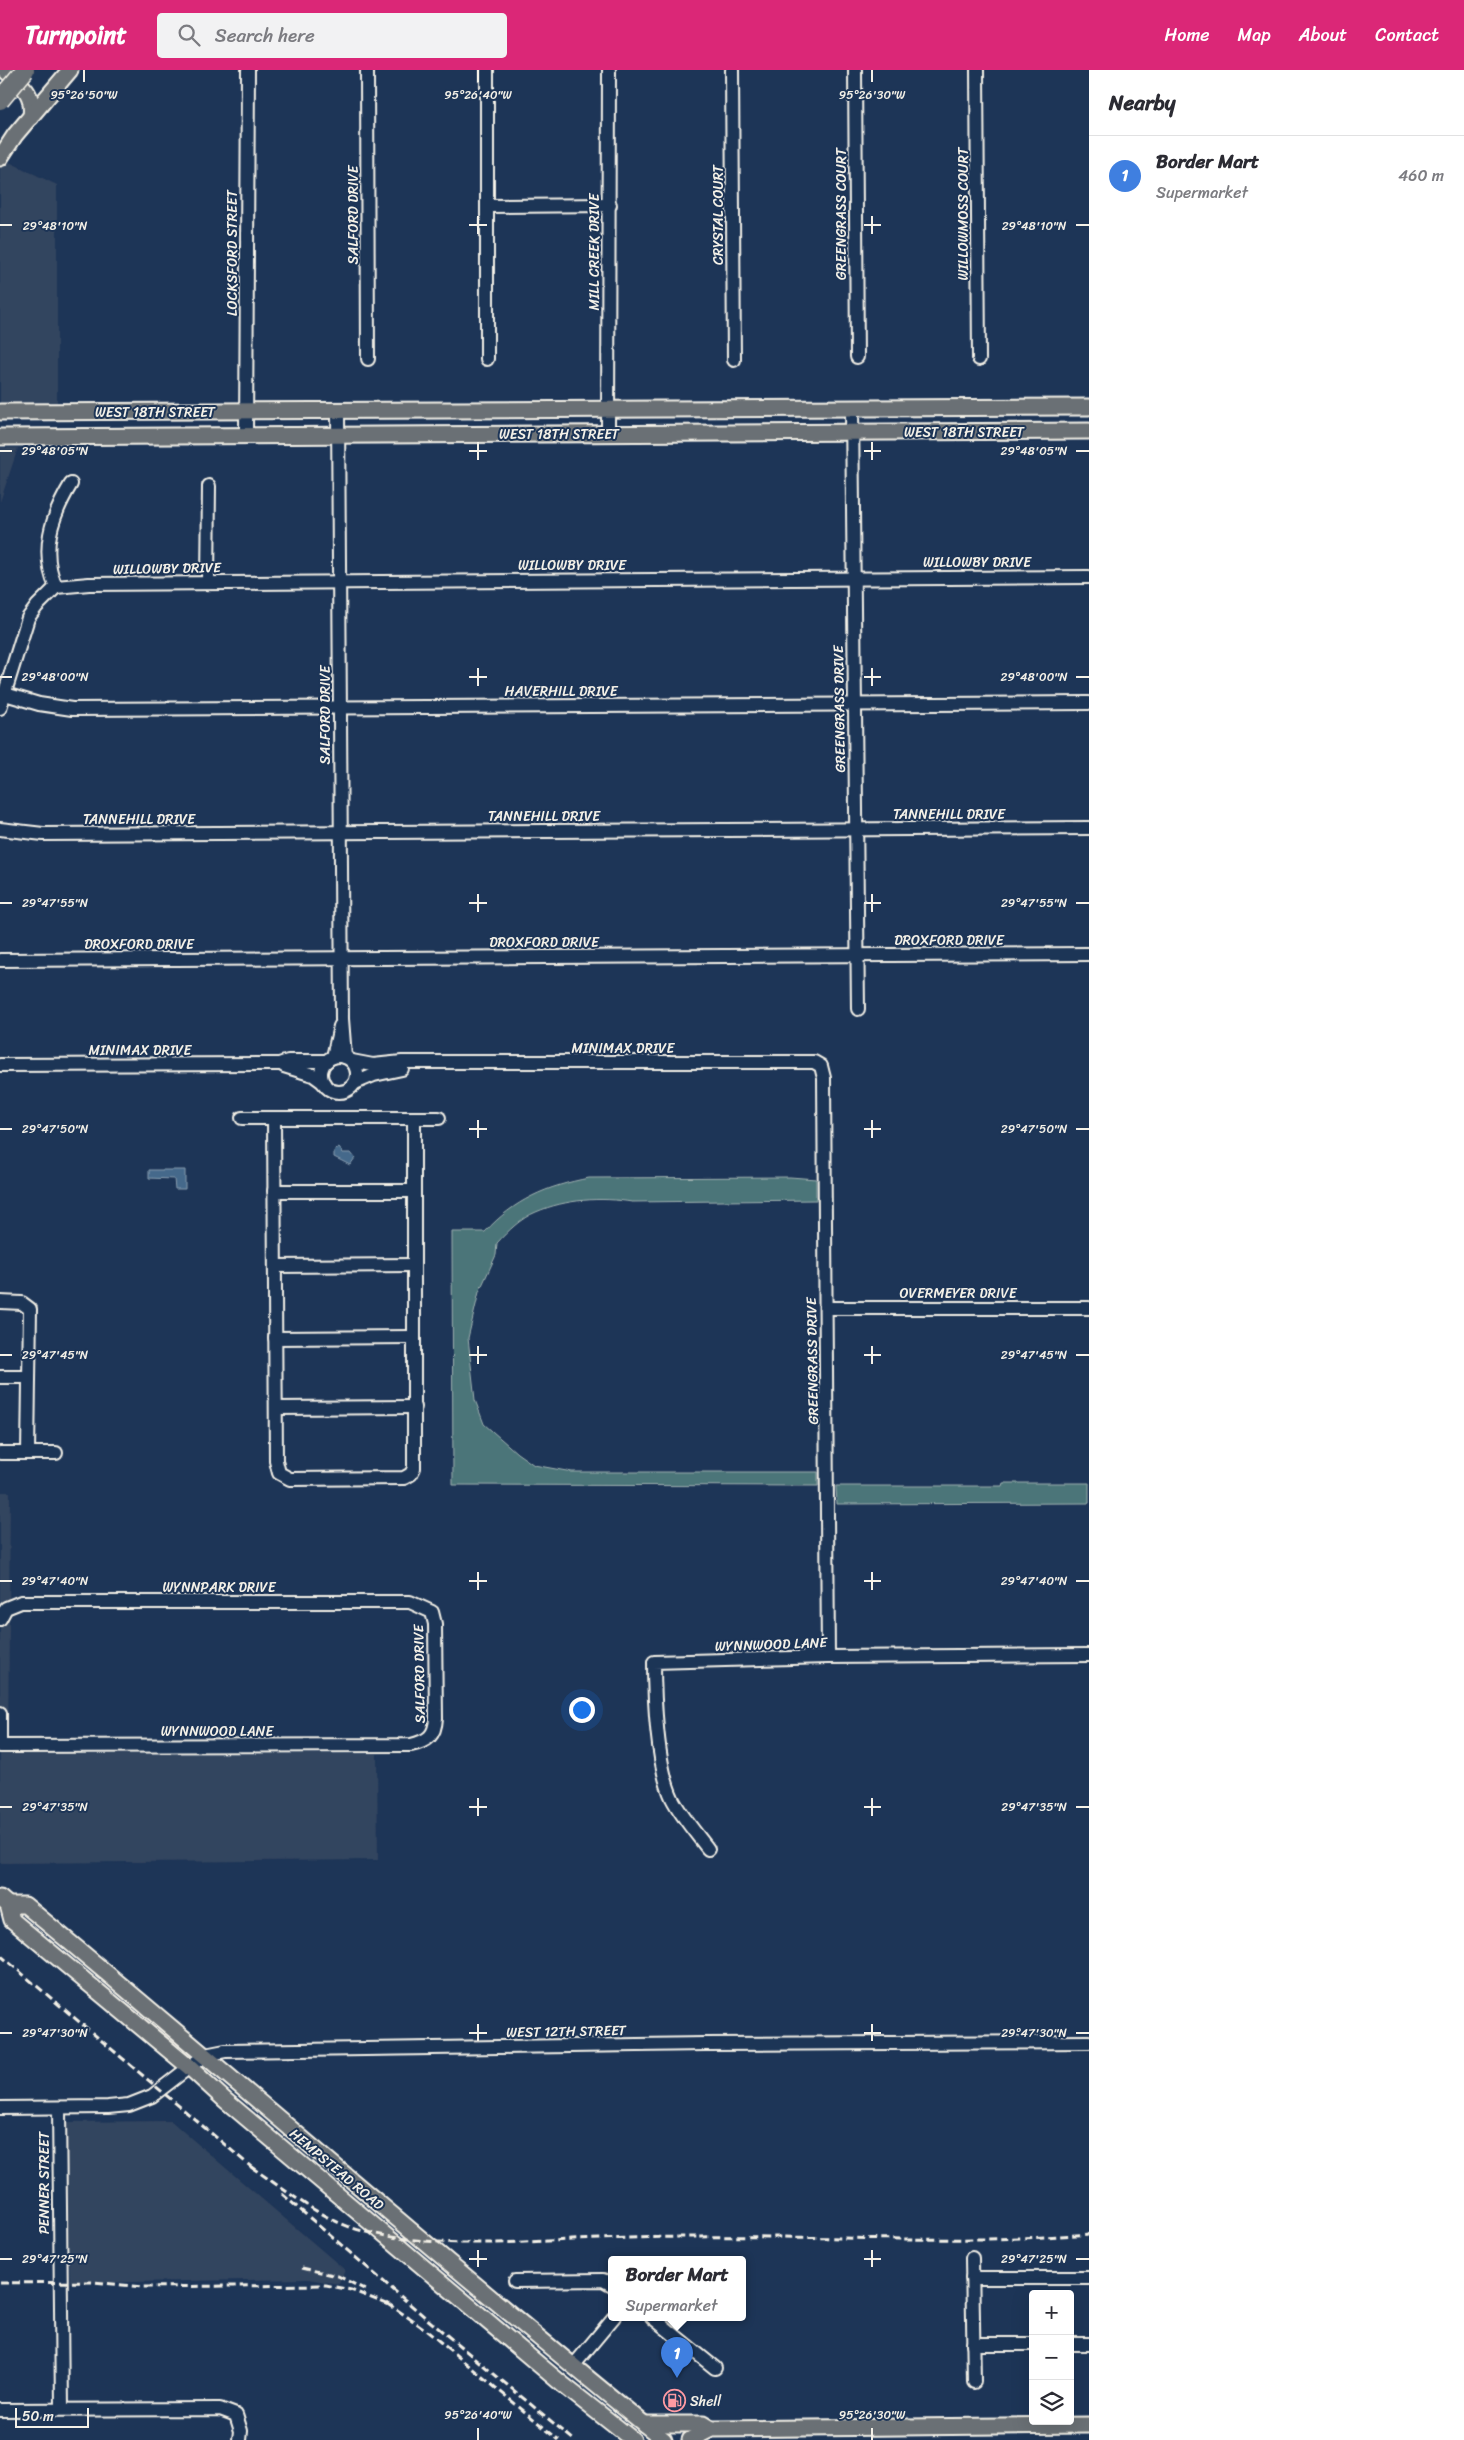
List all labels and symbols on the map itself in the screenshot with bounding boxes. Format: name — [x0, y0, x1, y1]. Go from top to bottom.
text: 95°26'50"W — [50, 84, 118, 106]
text: 95°26'40"W — [444, 84, 512, 106]
text: 95°26'30"W — [839, 84, 906, 106]
street label: WILLOWMOSS COURT — [951, 146, 976, 281]
street label: GREENGRASS COURT — [829, 147, 854, 280]
street label: SALFORD DRIVE — [341, 164, 366, 264]
street label: CRYSTAL COURT — [706, 164, 731, 265]
street label: LOCKSFORD STREET — [220, 189, 245, 316]
street label: MILL CREEK DRIVE — [582, 192, 607, 310]
text: 29°48'10"N — [23, 215, 88, 237]
text: 29°48'10"N — [1002, 215, 1067, 237]
street label: WEST 18TH STREET — [95, 400, 216, 425]
street label: WEST 18TH STREET — [904, 420, 1025, 445]
street label: WEST 18TH STREET — [499, 422, 620, 447]
text: 29°48'05"N — [22, 440, 89, 462]
text: 29°48'05"N — [1001, 440, 1068, 462]
street label: WILLOWBY DRIVE — [923, 550, 1032, 575]
street label: WILLOWBY DRIVE — [518, 553, 627, 578]
street label: WILLOWBY DRIVE — [113, 555, 222, 582]
street label: GREENGRASS DRIVE — [826, 644, 853, 773]
street label: SALFORD DRIVE — [313, 664, 338, 764]
text: 29°48'00"N — [21, 666, 89, 688]
text: 29°48'00"N — [1000, 666, 1068, 688]
street label: HAVERHILL DRIVE — [505, 679, 619, 704]
street label: TANNEHILL DRIVE — [893, 802, 1006, 827]
street label: TANNEHILL DRIVE — [488, 804, 601, 829]
street label: TANNEHILL DRIVE — [83, 807, 196, 832]
text: 29°47'55"N — [22, 892, 89, 914]
text: 29°47'55"N — [1001, 892, 1068, 914]
street label: DROXFORD DRIVE — [894, 928, 1005, 953]
street label: DROXFORD DRIVE — [489, 930, 600, 955]
street label: DROXFORD DRIVE — [84, 932, 195, 957]
street label: MINIMAX DRIVE — [572, 1036, 676, 1061]
street label: MINIMAX DRIVE — [89, 1038, 193, 1063]
text: 29°47'50"N — [22, 1118, 89, 1140]
text: 29°47'50"N — [1001, 1118, 1068, 1140]
street label: OVERMEYER DRIVE — [900, 1281, 1018, 1306]
street label: GREENGRASS DRIVE — [799, 1296, 826, 1425]
text: 29°47'45"N — [22, 1344, 89, 1366]
text: 29°47'45"N — [1001, 1344, 1068, 1366]
text: 29°47'40"N — [22, 1570, 89, 1592]
text: 29°47'40"N — [1001, 1570, 1068, 1592]
street label: WYNNPARK DRIVE — [162, 1575, 277, 1600]
street label: SALFORD DRIVE — [406, 1623, 433, 1724]
street label: WYNNWOOD LANE — [714, 1630, 829, 1659]
your location — [569, 1697, 595, 1723]
street label: WYNNWOOD LANE — [161, 1719, 274, 1744]
text: 29°47'35"N — [22, 1796, 88, 1818]
text: 29°47'35"N — [1001, 1796, 1067, 1818]
street label: WEST 12TH STREET — [506, 2018, 627, 2045]
text: 29°47'30"N — [22, 2022, 89, 2044]
text: 29°47'30"N — [1001, 2022, 1068, 2044]
street label: HEMPSTEAD ROAD — [284, 2122, 390, 2217]
street label: PENNER STREET — [32, 2130, 57, 2234]
text: 29°47'25"N — [22, 2248, 89, 2270]
text: 29°47'25"N — [1001, 2248, 1068, 2270]
pin: 1 — [661, 2337, 693, 2378]
fuel station icon: Shell — [662, 2389, 686, 2413]
place label: Shell — [690, 2389, 722, 2414]
text: 95°26'40"W — [444, 2404, 512, 2426]
text: 95°26'30"W — [839, 2404, 906, 2426]
scale bar — [15, 2405, 89, 2428]

